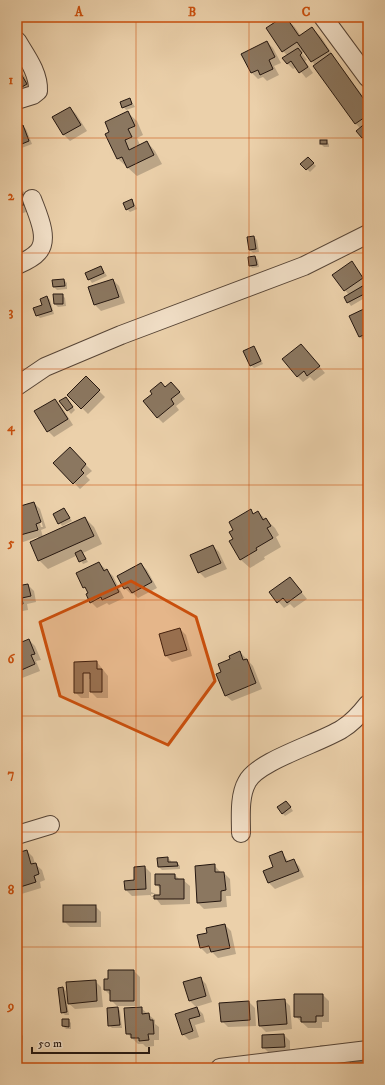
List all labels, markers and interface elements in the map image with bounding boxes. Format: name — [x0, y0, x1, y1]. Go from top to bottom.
text: A — [74, 4, 84, 20]
text: B — [188, 4, 196, 20]
text: C — [302, 4, 311, 20]
text: 1 — [9, 72, 14, 88]
text: 2 — [8, 188, 15, 204]
text: 3 — [9, 304, 14, 320]
text: 4 — [6, 419, 15, 436]
text: 5 — [7, 535, 15, 551]
text: 6 — [8, 651, 16, 667]
text: 7 — [8, 766, 15, 782]
text: 8 — [8, 882, 15, 898]
text: 9 — [7, 998, 14, 1014]
scale bar — [32, 1029, 149, 1055]
text: 50 m — [38, 1036, 62, 1051]

